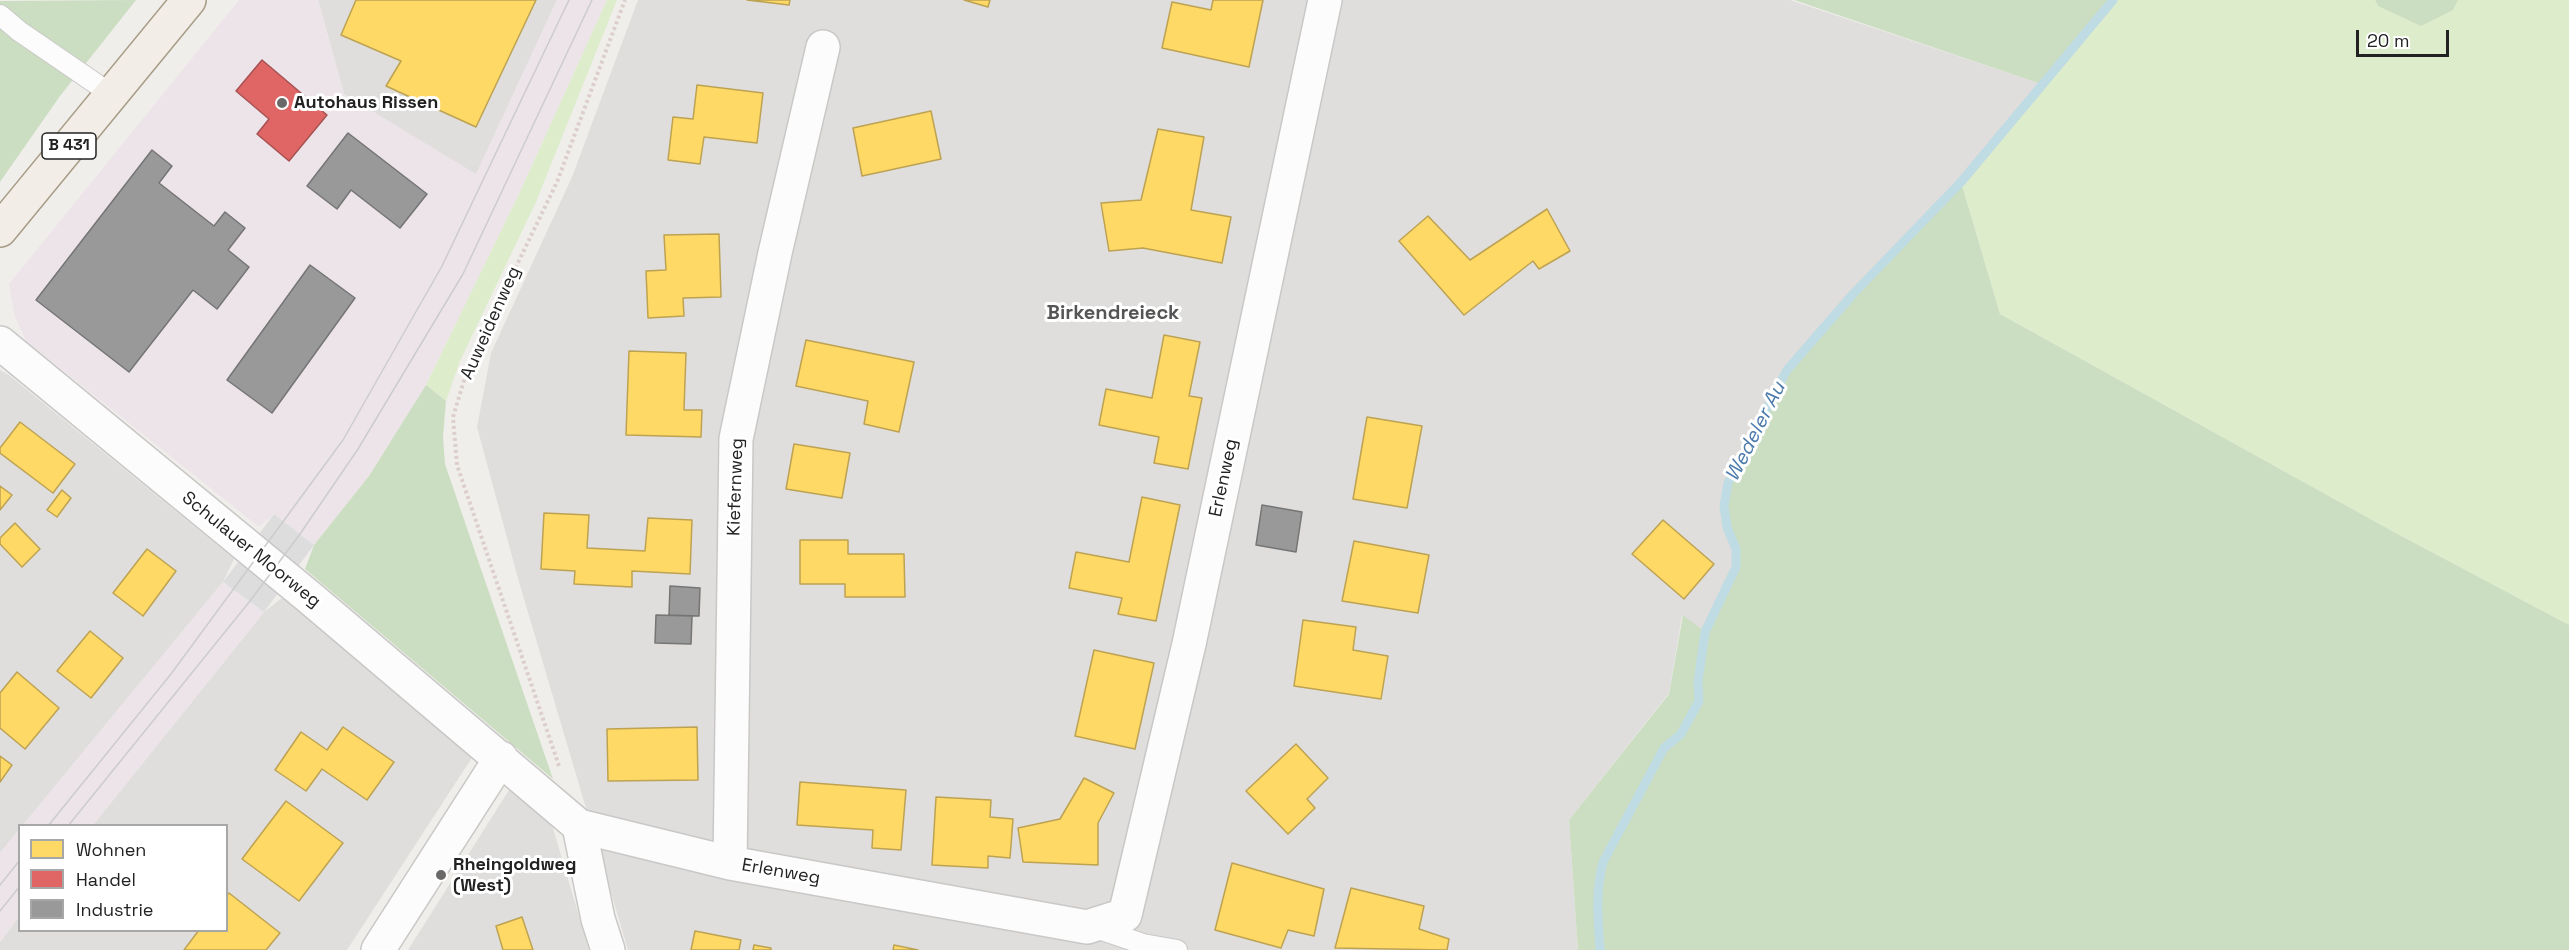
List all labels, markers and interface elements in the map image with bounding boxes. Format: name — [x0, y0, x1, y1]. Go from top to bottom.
scale bar — [2359, 18, 2452, 56]
text: 20 m — [2367, 29, 2410, 52]
place label: Autohaus Rissen — [294, 92, 438, 114]
marker: Autohaus Rissen — [275, 96, 289, 110]
road number: B 431 — [42, 133, 96, 159]
street label: Auweidenweg — [456, 263, 526, 383]
district label: Birkendreieck — [1047, 302, 1179, 326]
water label: Wedeler Au — [1721, 378, 1791, 486]
street label: Erlenweg — [1205, 437, 1243, 519]
street label: Kiefernweg — [723, 438, 749, 536]
street label: Schulauer Moorweg — [177, 487, 325, 613]
legend — [18, 824, 228, 932]
text: Wohnen — [76, 838, 146, 861]
place label: Rheingoldweg (West) — [453, 854, 576, 896]
street label: Erlenweg — [740, 854, 822, 890]
text: Handel — [76, 868, 136, 891]
marker: Rheingoldweg (West) — [434, 868, 448, 882]
text: Industrie — [76, 898, 153, 921]

